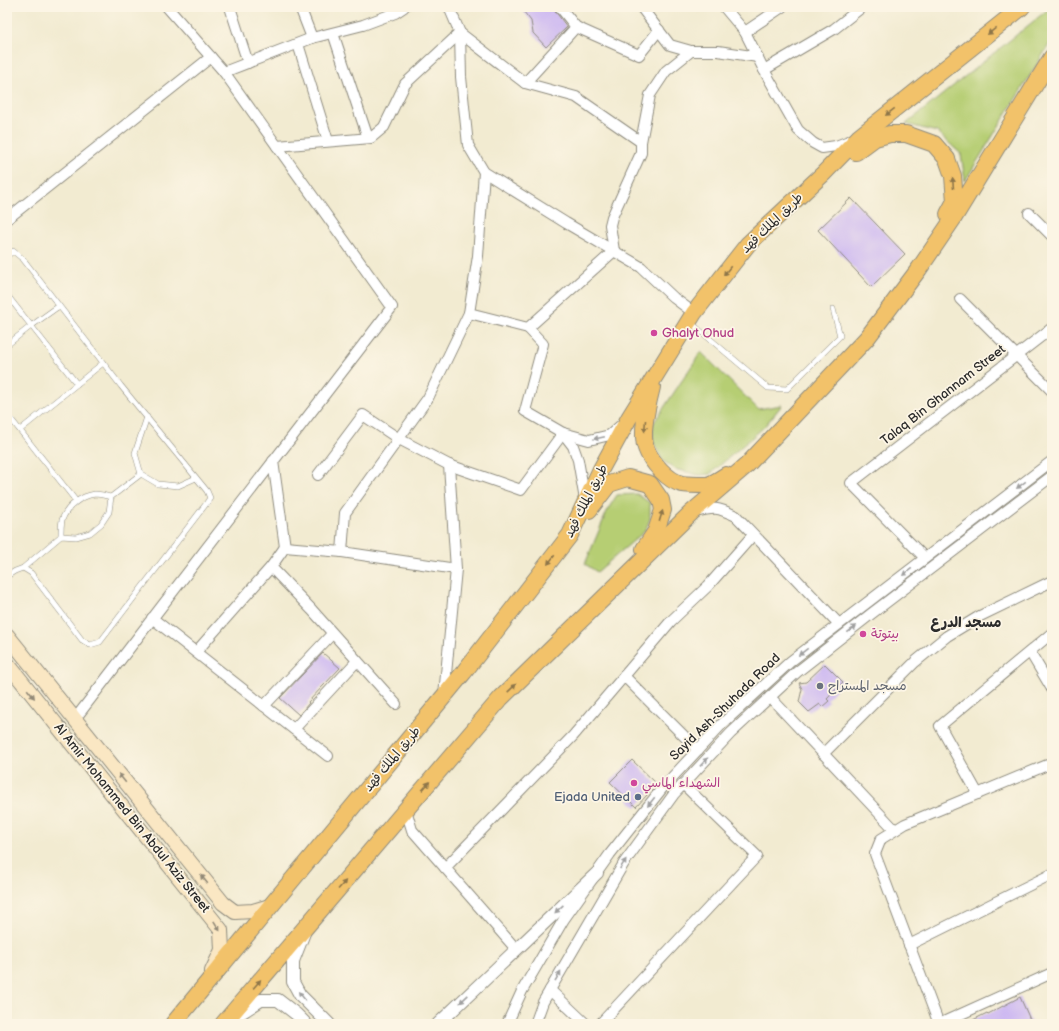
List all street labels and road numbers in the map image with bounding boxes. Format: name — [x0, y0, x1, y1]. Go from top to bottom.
street label: طريق الملك فهد — [738, 189, 806, 257]
street label: Talaq Bin Ghannam Street — [877, 341, 1009, 449]
street label: طريق الملك فهد — [561, 462, 611, 540]
street label: Sayid Ash-Shuhada Road — [666, 650, 784, 764]
street label: Al Amir Mohammed Bin Abdul Aziz Street — [51, 720, 213, 916]
street label: طريق الملك فهد — [360, 723, 424, 795]

